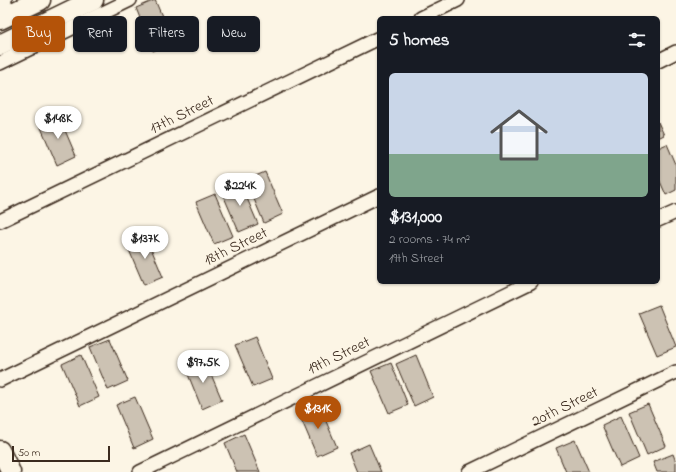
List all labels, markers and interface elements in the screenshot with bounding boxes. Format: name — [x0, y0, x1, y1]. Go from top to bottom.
chip: Buy — [12, 16, 65, 52]
chip: Rent — [73, 16, 127, 52]
chip: Filters — [135, 16, 199, 52]
chip: New — [207, 16, 260, 52]
text: 5 homes — [389, 28, 449, 53]
icon: filters — [626, 29, 648, 51]
street label: 17th Street — [146, 89, 219, 141]
icon: home — [483, 99, 555, 171]
pin: $148K — [30, 106, 86, 140]
text: $148K — [44, 109, 72, 128]
pin: $224K — [212, 173, 268, 207]
text: $224K — [224, 176, 256, 195]
text: $131,000 — [389, 205, 442, 230]
street label: 18th Street — [200, 221, 273, 273]
pin: $137K — [117, 226, 173, 260]
text: $137K — [130, 229, 160, 248]
text: 2 rooms · 74 m² — [389, 230, 470, 249]
text: 19th Street — [389, 249, 444, 268]
street label: 19th Street — [304, 330, 375, 382]
pin: $97.5K — [170, 350, 236, 384]
text: $97.5K — [186, 353, 220, 372]
street label: 20th Street — [527, 380, 603, 434]
pin: $131K — [290, 396, 346, 430]
text: $131K — [304, 399, 332, 418]
scale bar — [12, 444, 110, 463]
text: 50 m — [18, 445, 40, 461]

